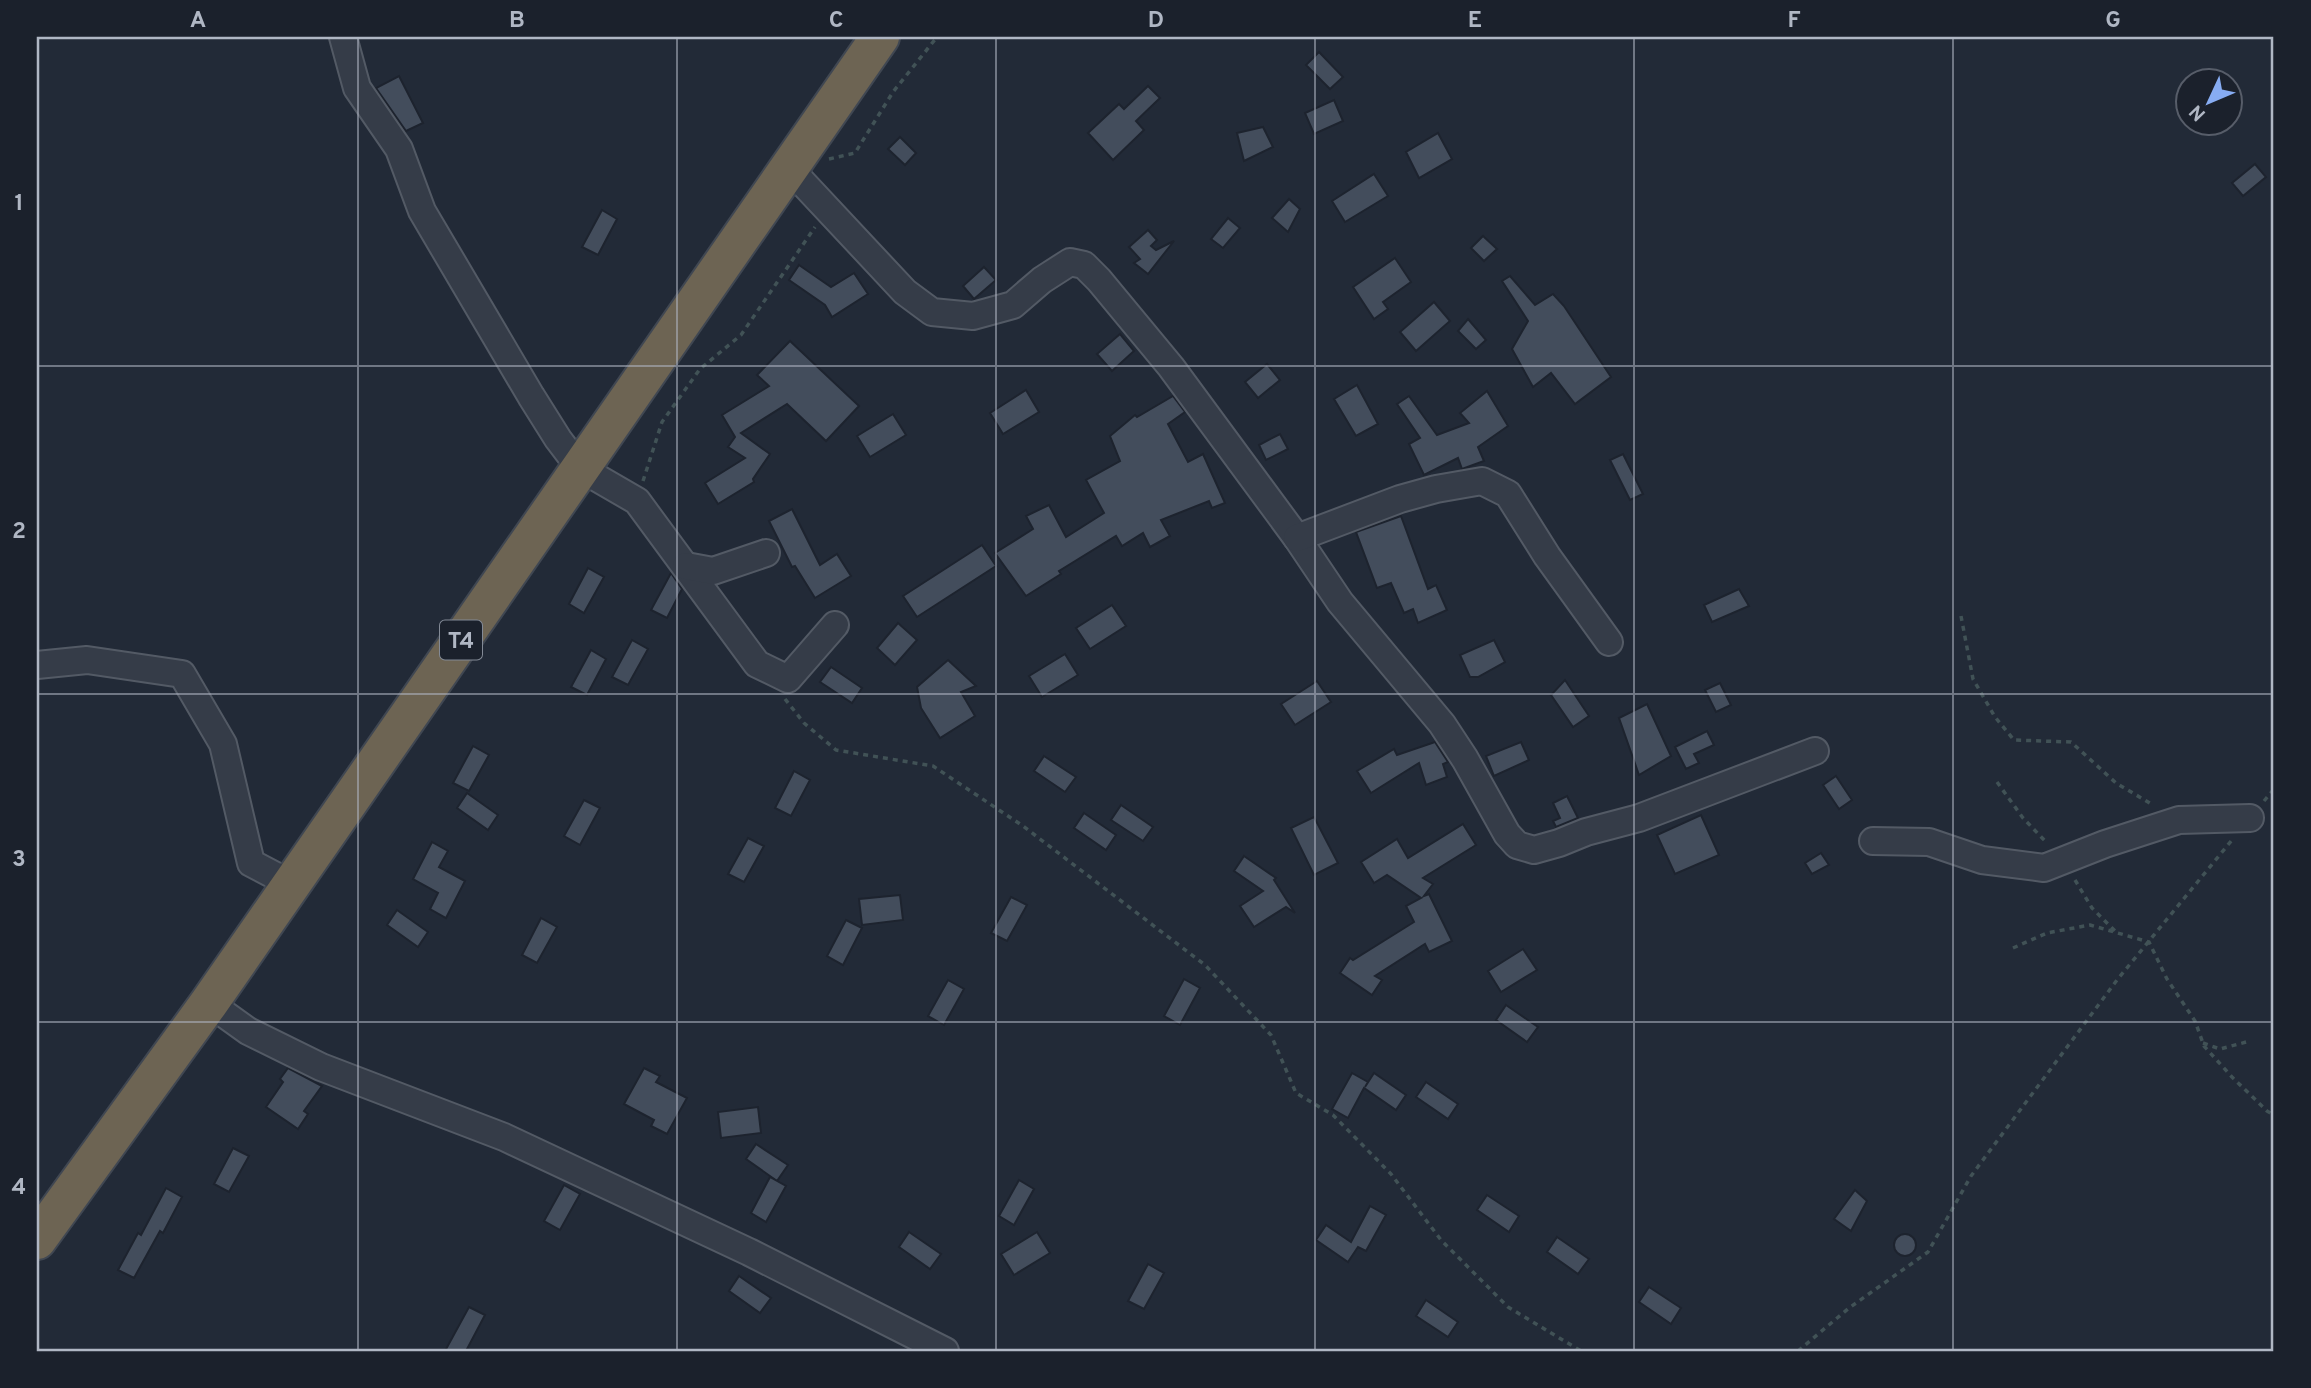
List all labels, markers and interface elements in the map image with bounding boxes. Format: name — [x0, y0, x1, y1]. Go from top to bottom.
text: A — [190, 7, 206, 36]
text: B — [509, 7, 525, 36]
text: C — [829, 7, 843, 36]
text: D — [1148, 7, 1164, 36]
text: E — [1468, 7, 1482, 36]
text: F — [1787, 7, 1801, 36]
text: G — [2105, 7, 2121, 36]
north arrow — [2174, 66, 2244, 136]
text: N — [2185, 99, 2212, 126]
text: 1 — [14, 190, 24, 219]
text: 2 — [12, 518, 26, 547]
road number: T4 — [440, 620, 482, 660]
text: 3 — [12, 846, 26, 875]
text: 4 — [12, 1174, 26, 1203]

